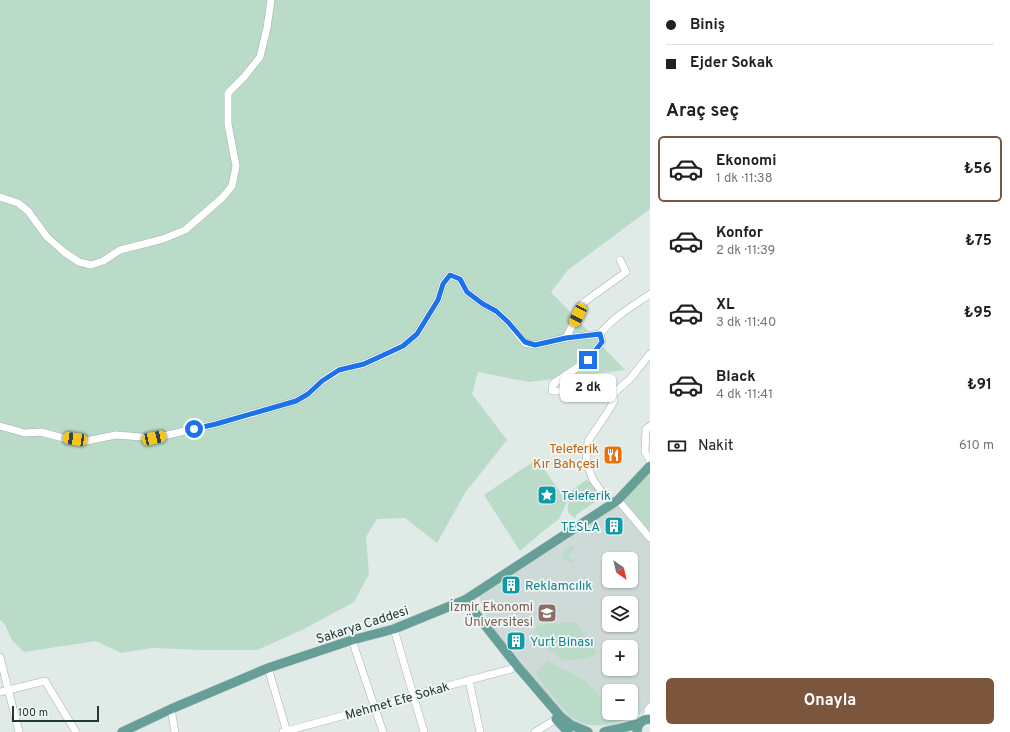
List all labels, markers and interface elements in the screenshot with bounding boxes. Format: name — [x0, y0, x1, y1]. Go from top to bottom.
text: Biniş — [690, 16, 725, 35]
text: Ejder Sokak — [690, 54, 773, 73]
text: Araç seç — [666, 100, 739, 123]
icon: car — [668, 151, 704, 187]
text: Ekonomi — [716, 152, 776, 171]
text: ₺56 — [964, 160, 992, 179]
text: 1 dk · 11:38 — [716, 171, 773, 187]
icon: car — [668, 223, 704, 259]
text: Konfor — [716, 224, 763, 243]
text: ₺75 — [965, 232, 992, 251]
text: 2 dk · 11:39 — [716, 243, 775, 259]
icon: car — [668, 295, 704, 331]
text: XL — [716, 296, 734, 315]
car — [567, 302, 589, 328]
text: ₺95 — [964, 304, 992, 323]
text: 3 dk · 11:40 — [716, 315, 776, 331]
route end — [579, 351, 597, 369]
icon: car — [668, 367, 704, 403]
text: Black — [716, 368, 756, 387]
callout: 2 dk — [560, 374, 616, 402]
text: ₺91 — [967, 376, 992, 395]
text: 2 dk — [575, 380, 601, 396]
text: 4 dk · 11:41 — [716, 387, 773, 403]
route start — [185, 420, 203, 438]
car — [141, 430, 167, 446]
car — [62, 431, 88, 447]
icon: cash — [666, 435, 688, 457]
text: Nakit — [698, 437, 734, 456]
text: 610 m — [959, 438, 994, 454]
place label: Teleferik Kır Bahçesi — [533, 442, 599, 473]
restaurant icon: Teleferik Kır Bahçesi — [602, 444, 624, 466]
place icon: Teleferik — [536, 484, 558, 506]
place label: Teleferik — [561, 489, 611, 505]
building icon: TESLA — [603, 515, 625, 537]
place label: TESLA — [561, 520, 600, 536]
north arrow — [602, 552, 638, 588]
map controls — [602, 552, 638, 720]
building icon: Reklamcılık — [500, 574, 522, 596]
place label: Reklamcılık — [525, 579, 592, 595]
button: layers — [602, 596, 638, 632]
place label: İzmir Ekonomi Üniversitesi — [450, 598, 533, 631]
school or university icon: İzmir Ekonomi Üniversitesi — [536, 602, 558, 624]
street label: Sakarya Caddesi — [314, 603, 411, 648]
building icon: Yurt Binası — [505, 630, 527, 652]
place label: Yurt Binası — [530, 635, 594, 651]
button: + — [602, 640, 638, 676]
button: Onayla — [666, 678, 994, 724]
street label: Mehmet Efe Sokak — [344, 679, 452, 724]
button: − — [602, 684, 638, 720]
scale bar — [12, 704, 99, 723]
text: 100 m — [18, 706, 48, 720]

